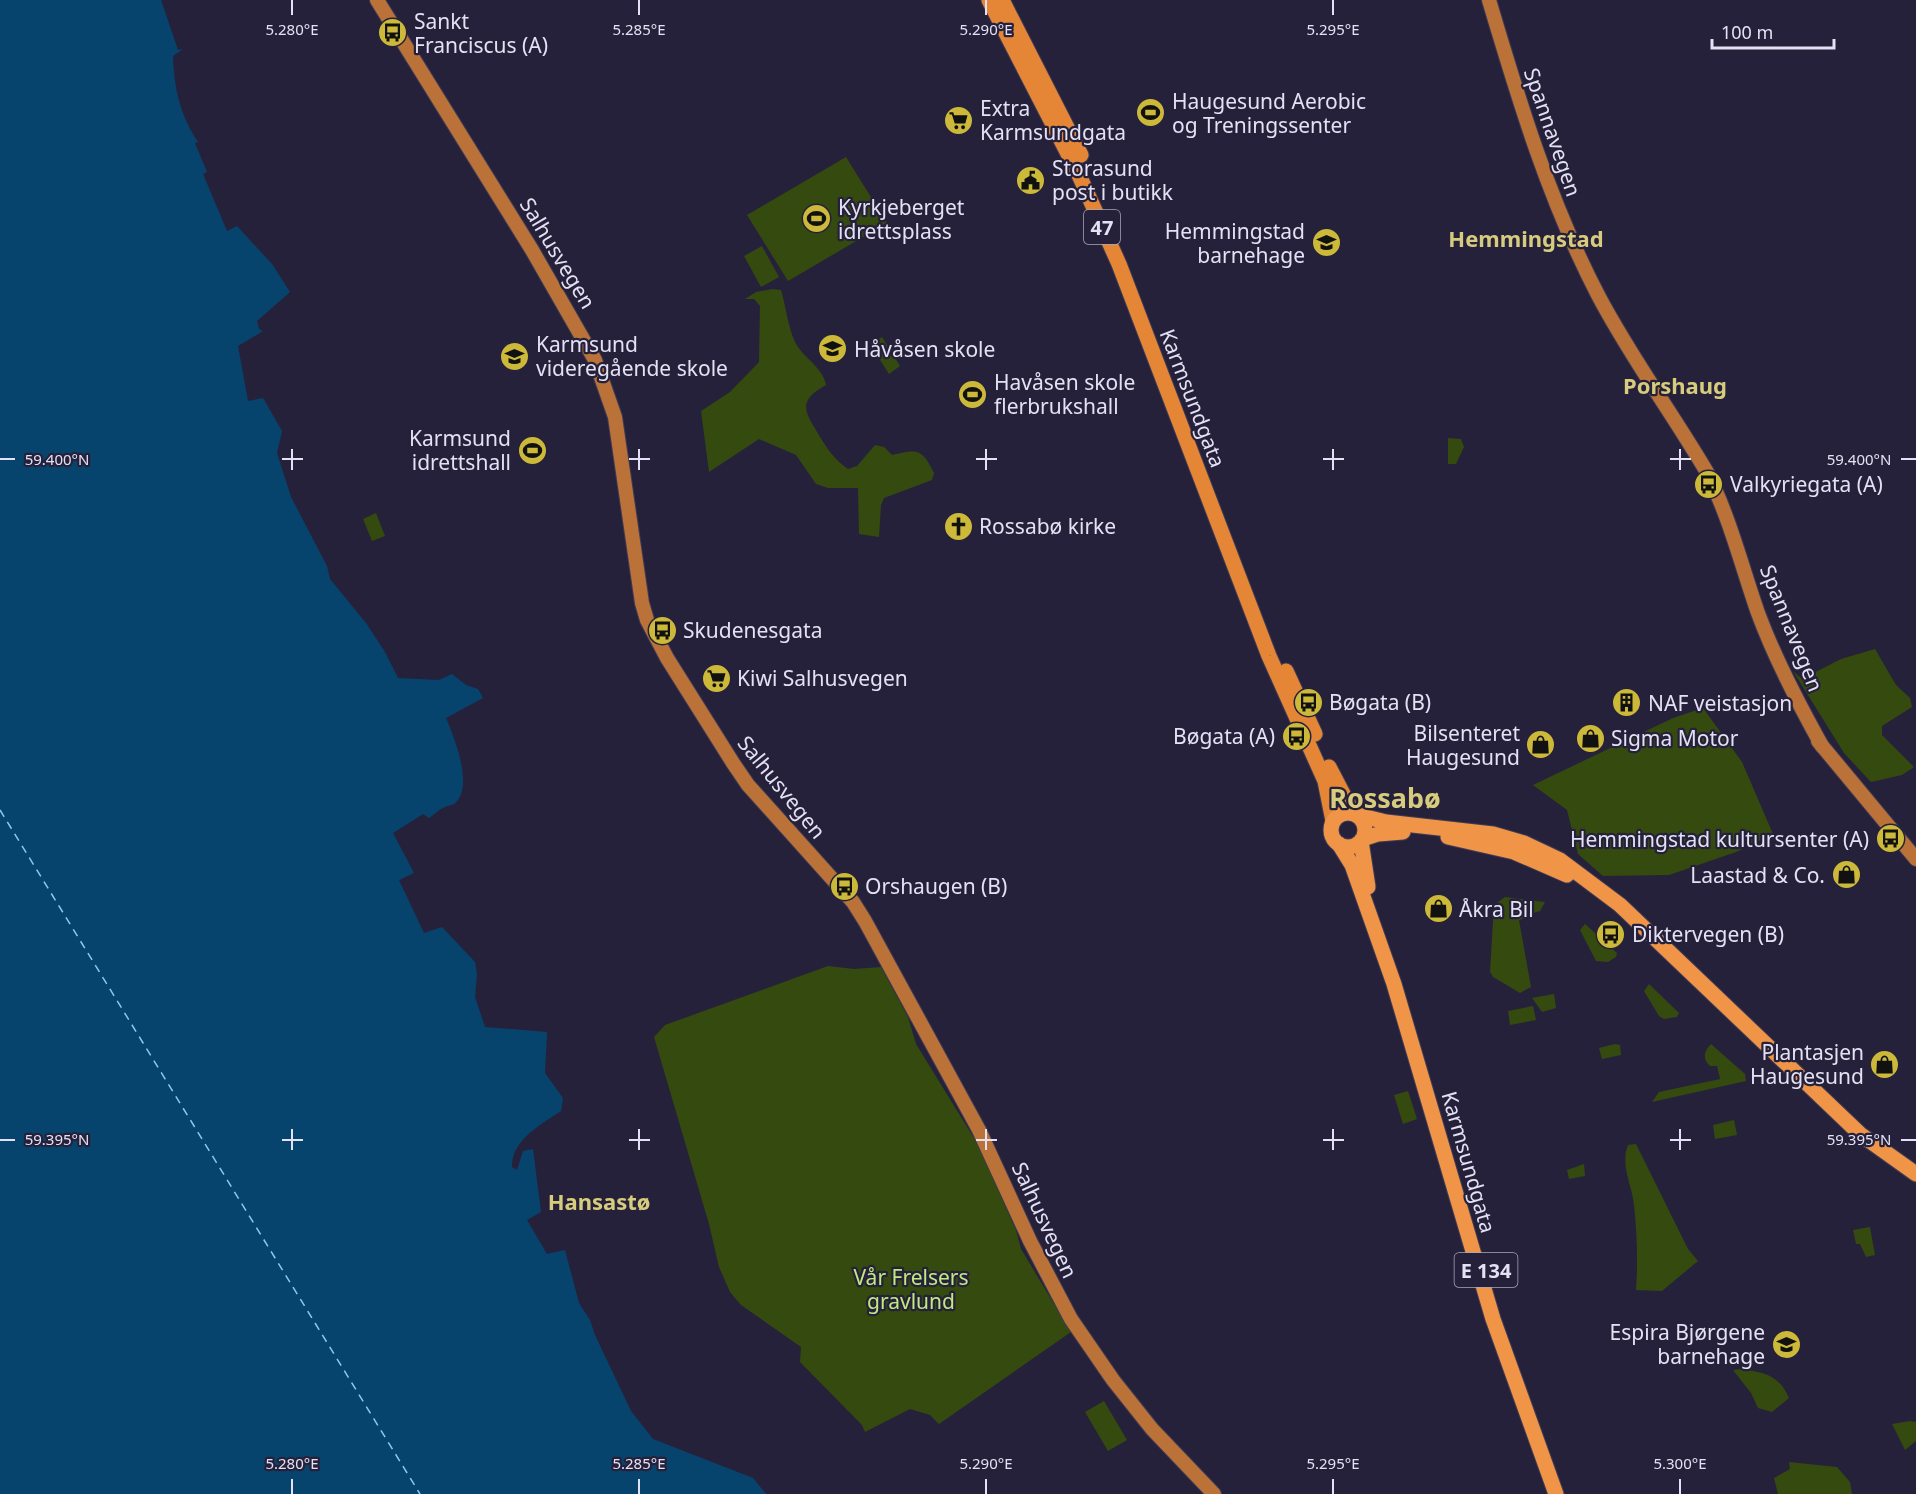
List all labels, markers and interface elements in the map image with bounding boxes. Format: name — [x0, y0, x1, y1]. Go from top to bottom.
place label: Sankt Franciscus (A) — [414, 7, 548, 59]
scale bar — [1712, 12, 1834, 50]
bus stop icon: Sankt Franciscus (A) — [377, 17, 409, 49]
text: 5.280°E — [265, 19, 319, 39]
text: 5.285°E — [612, 19, 666, 39]
text: 5.290°E — [959, 19, 1013, 39]
text: 5.295°E — [1306, 19, 1360, 39]
text: 100 m — [1721, 20, 1773, 44]
street label: Spannavegen — [1518, 64, 1588, 200]
place label: Haugesund Aerobic og Treningssenter — [1172, 87, 1366, 139]
place label: Extra Karmsundgata — [980, 94, 1126, 146]
sports icon: Haugesund Aerobic og Treningssenter — [1135, 97, 1167, 129]
supermarket icon: Extra Karmsundgata — [943, 104, 975, 136]
place label: Storasund post i butikk — [1052, 154, 1174, 206]
public building icon: Storasund post i butikk — [1015, 164, 1047, 196]
street label: Salhusvegen — [514, 192, 602, 314]
place label: Kyrkjeberget idrettsplass — [838, 193, 965, 245]
sports icon: Kyrkjeberget idrettsplass — [801, 203, 833, 235]
road number: 47 — [1084, 210, 1120, 244]
place label: Hemmingstad barnehage — [1165, 217, 1305, 269]
district label: Hemmingstad — [1448, 223, 1604, 253]
school or university icon: Hemmingstad barnehage — [1310, 227, 1342, 259]
street label: Karmsundgata — [1154, 325, 1232, 471]
place label: Karmsund videregående skole — [536, 330, 728, 382]
school or university icon: Håvåsen skole — [817, 333, 849, 365]
place label: Håvåsen skole — [854, 335, 995, 363]
school or university icon: Karmsund videregående skole — [499, 340, 531, 372]
place label: Havåsen skole flerbrukshall — [994, 368, 1135, 420]
district label: Porshaug — [1623, 370, 1727, 400]
sports icon: Havåsen skole flerbrukshall — [957, 378, 989, 410]
place label: Karmsund idrettshall — [409, 424, 511, 476]
sports icon: Karmsund idrettshall — [516, 434, 548, 466]
text: 59.400°N — [25, 449, 89, 469]
text: 59.400°N — [1827, 449, 1891, 469]
bus stop icon: Valkyriegata (A) — [1693, 468, 1725, 500]
place label: Valkyriegata (A) — [1730, 470, 1883, 498]
church icon: Rossabø kirke — [942, 510, 974, 542]
place label: Rossabø kirke — [979, 512, 1116, 540]
street label: Spannavegen — [1754, 561, 1830, 695]
bus stop icon: Skudenesgata — [646, 614, 678, 646]
place label: Skudenesgata — [683, 616, 822, 644]
supermarket icon: Kiwi Salhusvegen — [700, 662, 732, 694]
place label: Kiwi Salhusvegen — [737, 664, 908, 692]
bus stop icon: Bøgata (B) — [1292, 686, 1324, 718]
building icon: NAF veistasjon — [1611, 687, 1643, 719]
place label: Bøgata (B) — [1329, 688, 1431, 716]
place label: NAF veistasjon — [1648, 689, 1792, 717]
place label: Bilsenteret Haugesund — [1406, 719, 1520, 771]
bus stop icon: Bøgata (A) — [1280, 720, 1312, 752]
place label: Bøgata (A) — [1173, 722, 1275, 750]
shop icon: Sigma Motor — [1574, 722, 1606, 754]
place label: Sigma Motor — [1611, 724, 1739, 752]
shop icon: Bilsenteret Haugesund — [1525, 729, 1557, 761]
street label: Salhusvegen — [732, 730, 832, 844]
district label: Rossabø — [1329, 779, 1441, 816]
bus stop icon: Hemmingstad kultursenter (A) — [1874, 823, 1906, 855]
place label: Hemmingstad kultursenter (A) — [1570, 825, 1869, 853]
shop icon: Laastad & Co. — [1830, 859, 1862, 891]
place label: Laastad & Co. — [1690, 861, 1825, 889]
bus stop icon: Orshaugen (B) — [828, 870, 860, 902]
place label: Orshaugen (B) — [865, 872, 1007, 900]
shop icon: Åkra Bil — [1422, 893, 1454, 925]
place label: Åkra Bil — [1459, 895, 1534, 923]
bus stop icon: Diktervegen (B) — [1595, 918, 1627, 950]
place label: Diktervegen (B) — [1632, 920, 1784, 948]
place label: Plantasjen Haugesund — [1750, 1038, 1864, 1090]
shop icon: Plantasjen Haugesund — [1869, 1048, 1901, 1080]
street label: Karmsundgata — [1435, 1088, 1503, 1236]
text: 59.395°N — [25, 1129, 89, 1149]
text: 59.395°N — [1827, 1129, 1891, 1149]
street label: Salhusvegen — [1006, 1157, 1084, 1283]
district label: Hansastø — [548, 1186, 650, 1216]
road number: E 134 — [1454, 1253, 1518, 1287]
park label: Vår Frelsers gravlund — [853, 1263, 969, 1315]
place label: Espira Bjørgene barnehage — [1610, 1318, 1765, 1370]
school or university icon: Espira Bjørgene barnehage — [1770, 1328, 1802, 1360]
text: 5.280°E — [265, 1453, 319, 1473]
text: 5.285°E — [612, 1453, 666, 1473]
text: 5.290°E — [959, 1453, 1013, 1473]
text: 5.295°E — [1306, 1453, 1360, 1473]
text: 5.300°E — [1653, 1453, 1707, 1473]

